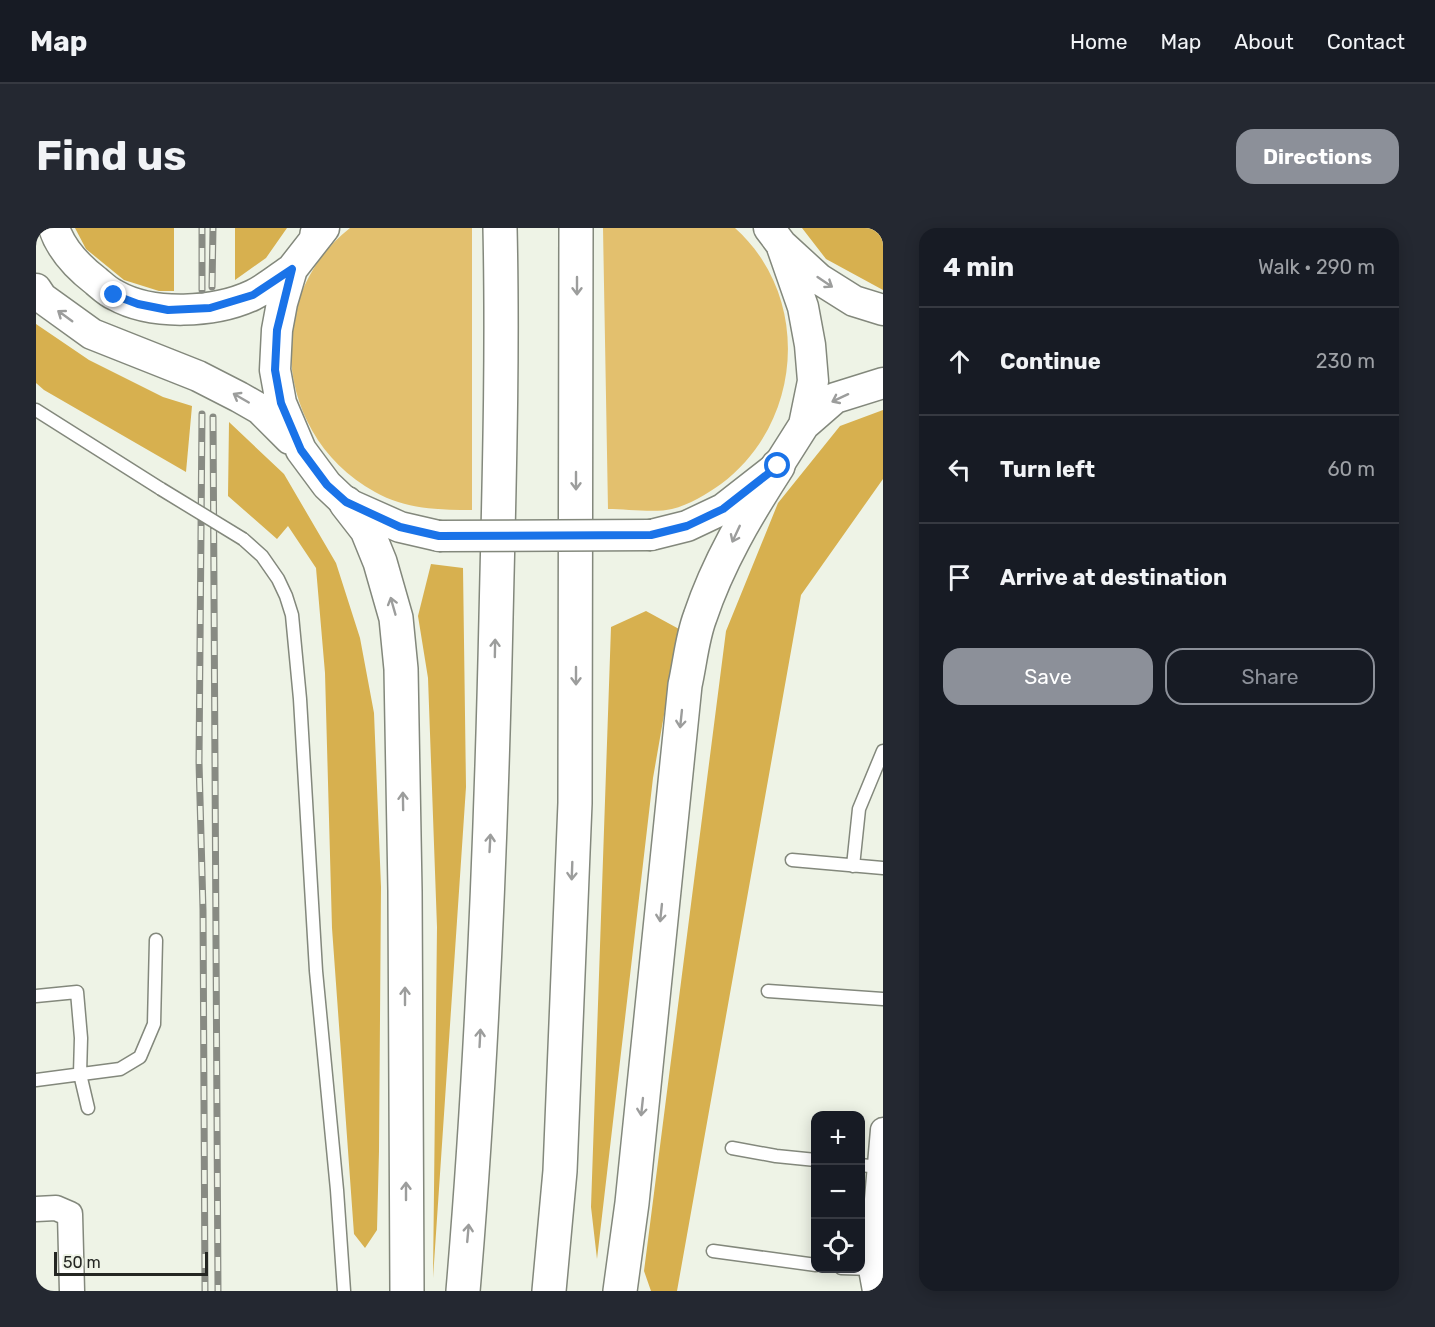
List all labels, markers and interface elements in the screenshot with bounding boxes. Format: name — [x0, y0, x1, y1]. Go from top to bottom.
text: Map — [30, 25, 87, 58]
text: Home — [1070, 29, 1127, 54]
text: Map — [1160, 29, 1201, 54]
text: About — [1234, 29, 1294, 54]
text: Contact — [1327, 29, 1405, 54]
button: Directions — [1236, 129, 1399, 184]
text: Find us — [36, 131, 187, 181]
text: 4 min — [943, 252, 1014, 283]
text: Walk · 290 m — [1258, 255, 1375, 279]
one-way arrow — [571, 276, 582, 296]
one-way arrow — [817, 276, 833, 288]
route end — [100, 281, 126, 307]
one-way arrow — [58, 309, 74, 322]
icon: ahead — [943, 345, 976, 378]
text: Continue — [1000, 348, 1101, 375]
text: 230 m — [1316, 349, 1375, 373]
one-way arrow — [233, 392, 250, 404]
one-way arrow — [831, 392, 849, 404]
route start — [764, 452, 790, 478]
icon: left — [943, 453, 976, 486]
text: Turn left — [1000, 456, 1095, 483]
text: 60 m — [1328, 457, 1375, 481]
one-way arrow — [570, 471, 582, 491]
one-way arrow — [730, 524, 742, 542]
icon: arrive — [943, 561, 976, 594]
text: Arrive at destination — [1000, 564, 1227, 591]
one-way arrow — [387, 597, 398, 616]
one-way arrow — [490, 639, 501, 659]
button: Save — [943, 648, 1153, 705]
button: Share — [1165, 648, 1375, 705]
one-way arrow — [570, 666, 582, 686]
one-way arrow — [675, 709, 686, 729]
one-way arrow — [397, 791, 409, 811]
one-way arrow — [484, 834, 495, 854]
one-way arrow — [567, 861, 578, 881]
one-way arrow — [655, 903, 666, 923]
one-way arrow — [399, 986, 411, 1006]
one-way arrow — [474, 1029, 485, 1049]
one-way arrow — [636, 1097, 647, 1117]
map controls — [811, 1111, 865, 1273]
button: + — [811, 1111, 865, 1165]
button: − — [811, 1165, 865, 1219]
one-way arrow — [400, 1181, 412, 1201]
button: locate — [811, 1219, 865, 1273]
one-way arrow — [463, 1223, 474, 1243]
scale bar — [54, 1249, 208, 1276]
text: 50 m — [63, 1253, 101, 1272]

